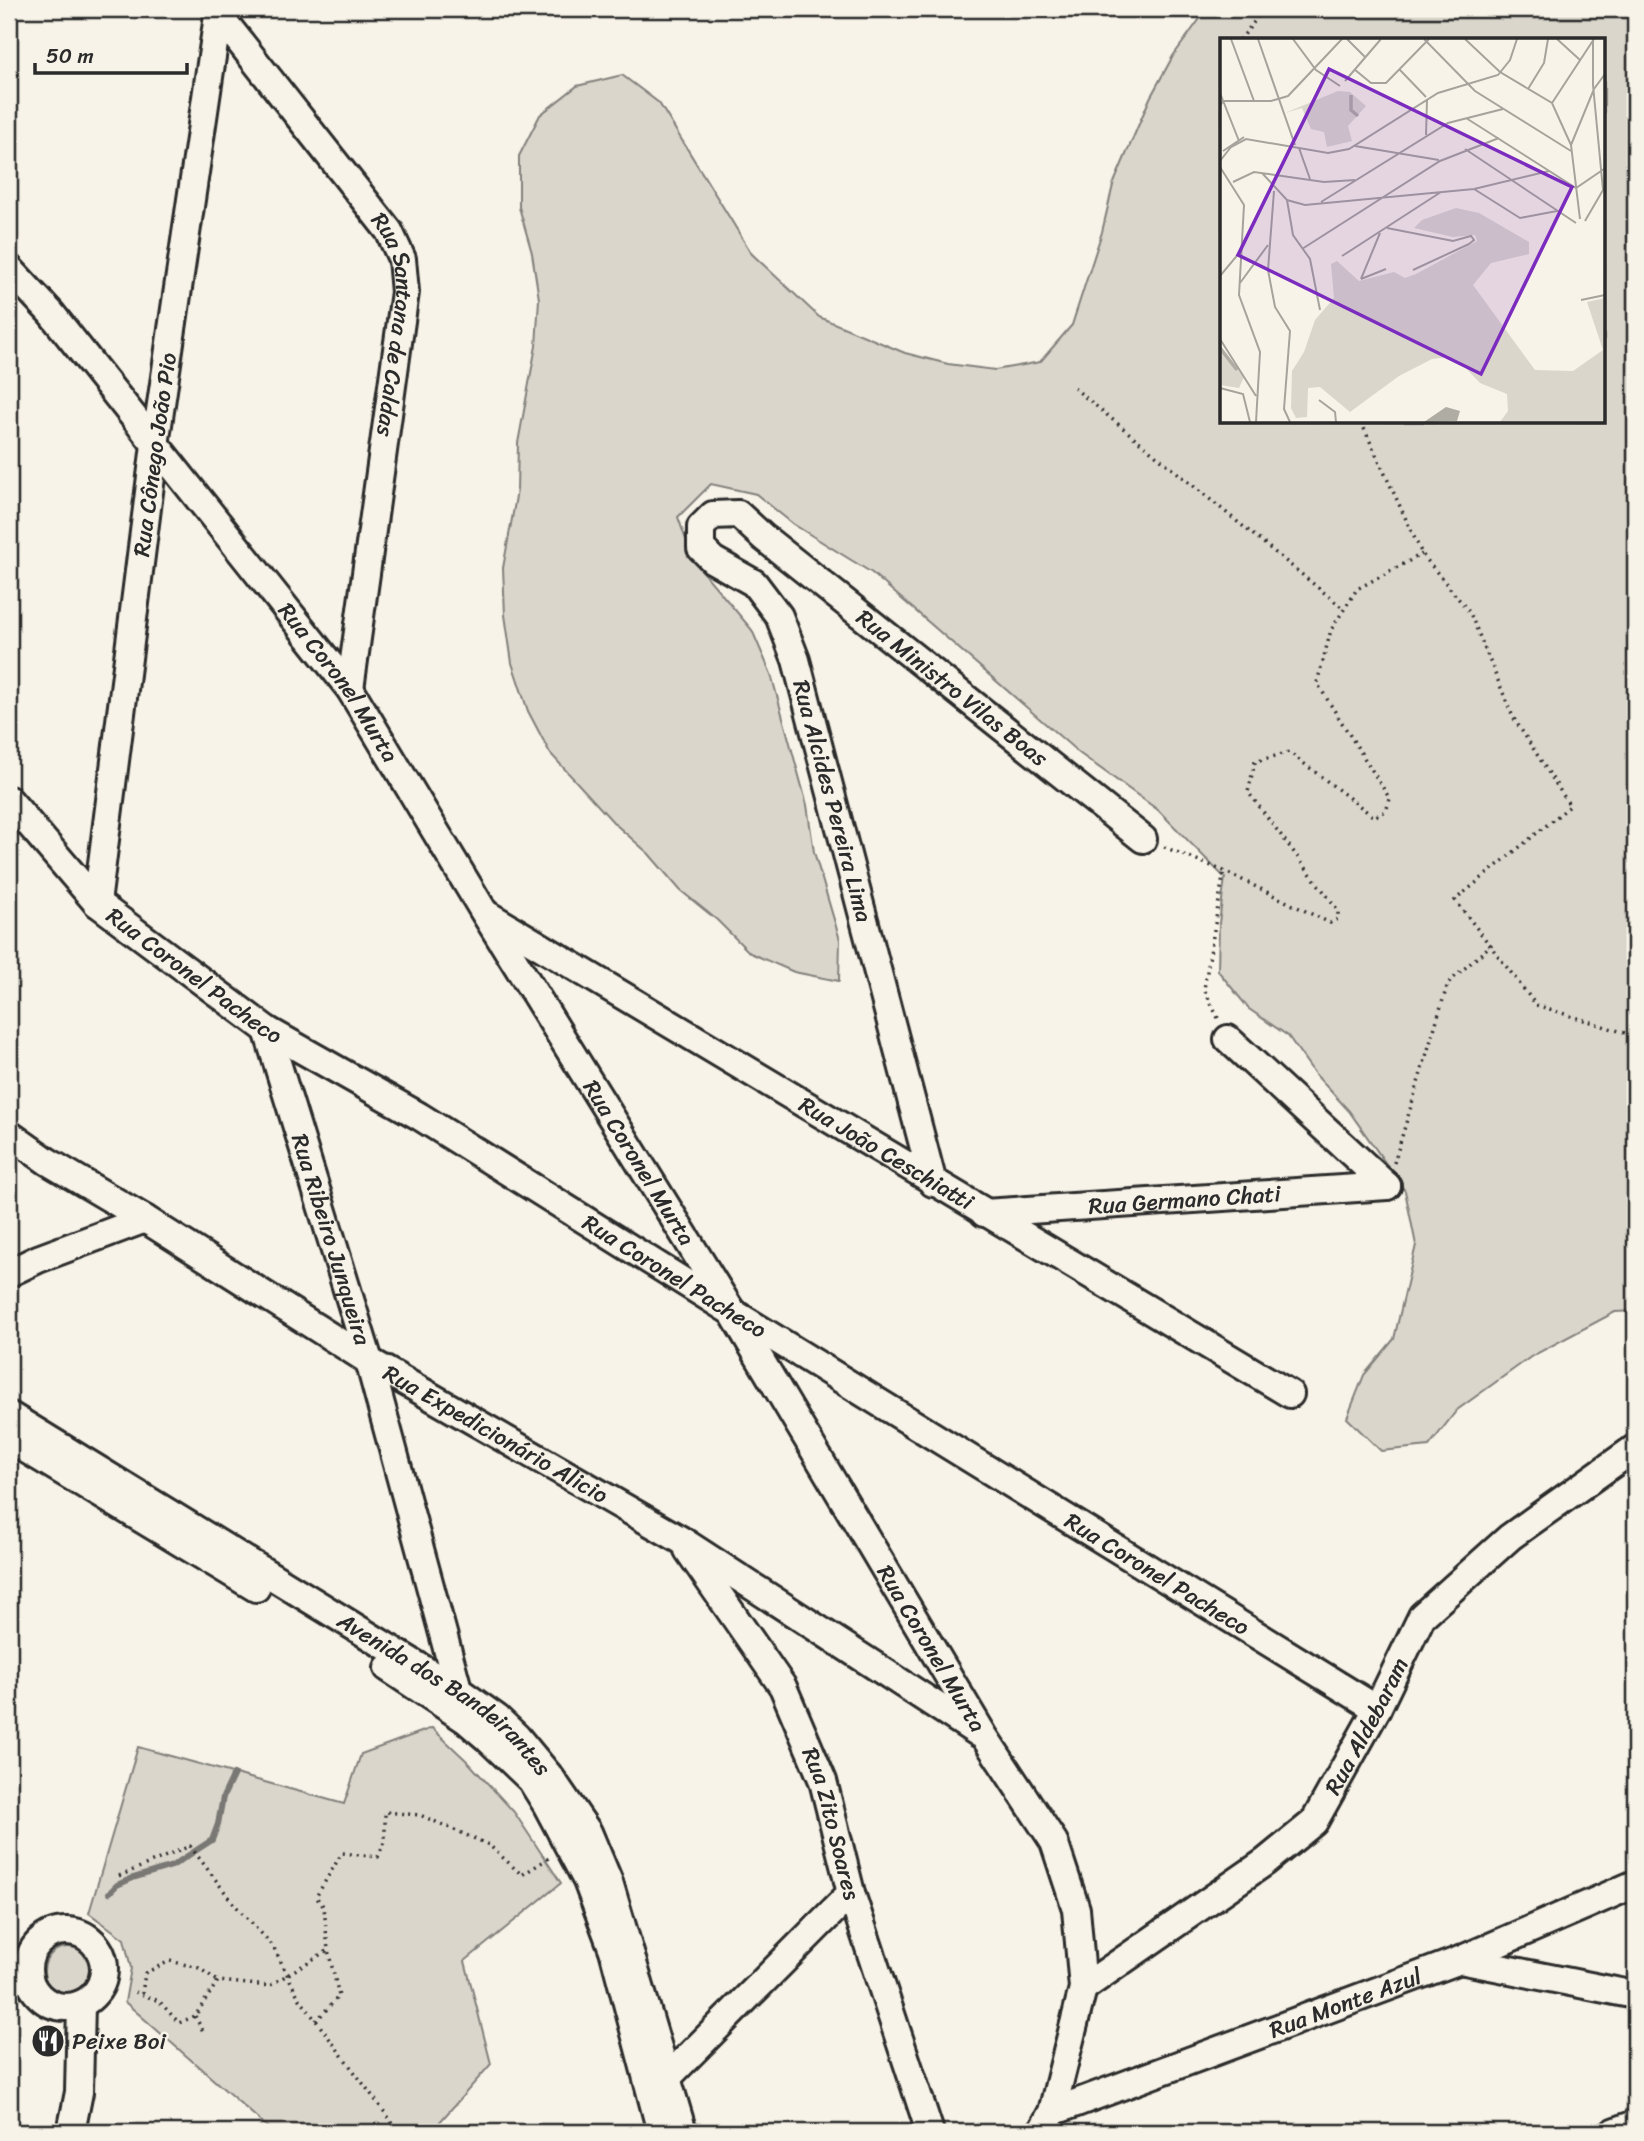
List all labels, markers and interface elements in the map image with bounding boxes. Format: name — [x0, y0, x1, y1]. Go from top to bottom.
scale bar — [35, 32, 187, 76]
text: 50 m — [46, 37, 94, 75]
inset map — [1220, 38, 1606, 424]
street label: Rua Santana de Caldas — [360, 203, 425, 439]
street label: Rua Cônego João Pio — [121, 350, 189, 559]
street label: Rua Coronel Murta — [267, 593, 410, 771]
street label: Rua Ministro Vilas Boas — [847, 598, 1058, 778]
street label: Rua Alcides Pereira Lima — [780, 675, 885, 927]
street label: Rua Coronel Pacheco — [97, 896, 290, 1056]
street label: Rua Coronel Murta — [572, 1072, 706, 1254]
street label: Rua João Ceschiatti — [790, 1085, 982, 1222]
street label: Rua Ribeiro Junqueira — [279, 1129, 383, 1351]
street label: Rua Germano Chati — [1087, 1173, 1283, 1227]
street label: Rua Coronel Pacheco — [574, 1203, 775, 1350]
street label: Rua Expedicionário Alicio — [375, 1353, 616, 1515]
street label: Rua Coronel Pacheco — [1056, 1501, 1258, 1647]
street label: Rua Coronel Murta — [865, 1557, 998, 1741]
street label: Avenida dos Bandeirantes — [328, 1600, 562, 1786]
street label: Rua Aldebaram — [1313, 1650, 1420, 1803]
street label: Rua Zito Soares — [790, 1740, 872, 1906]
street label: Rua Monte Azul — [1263, 1956, 1428, 2050]
place label: Peixe Boi — [72, 2021, 166, 2062]
restaurant icon: Peixe Boi — [29, 2022, 67, 2060]

